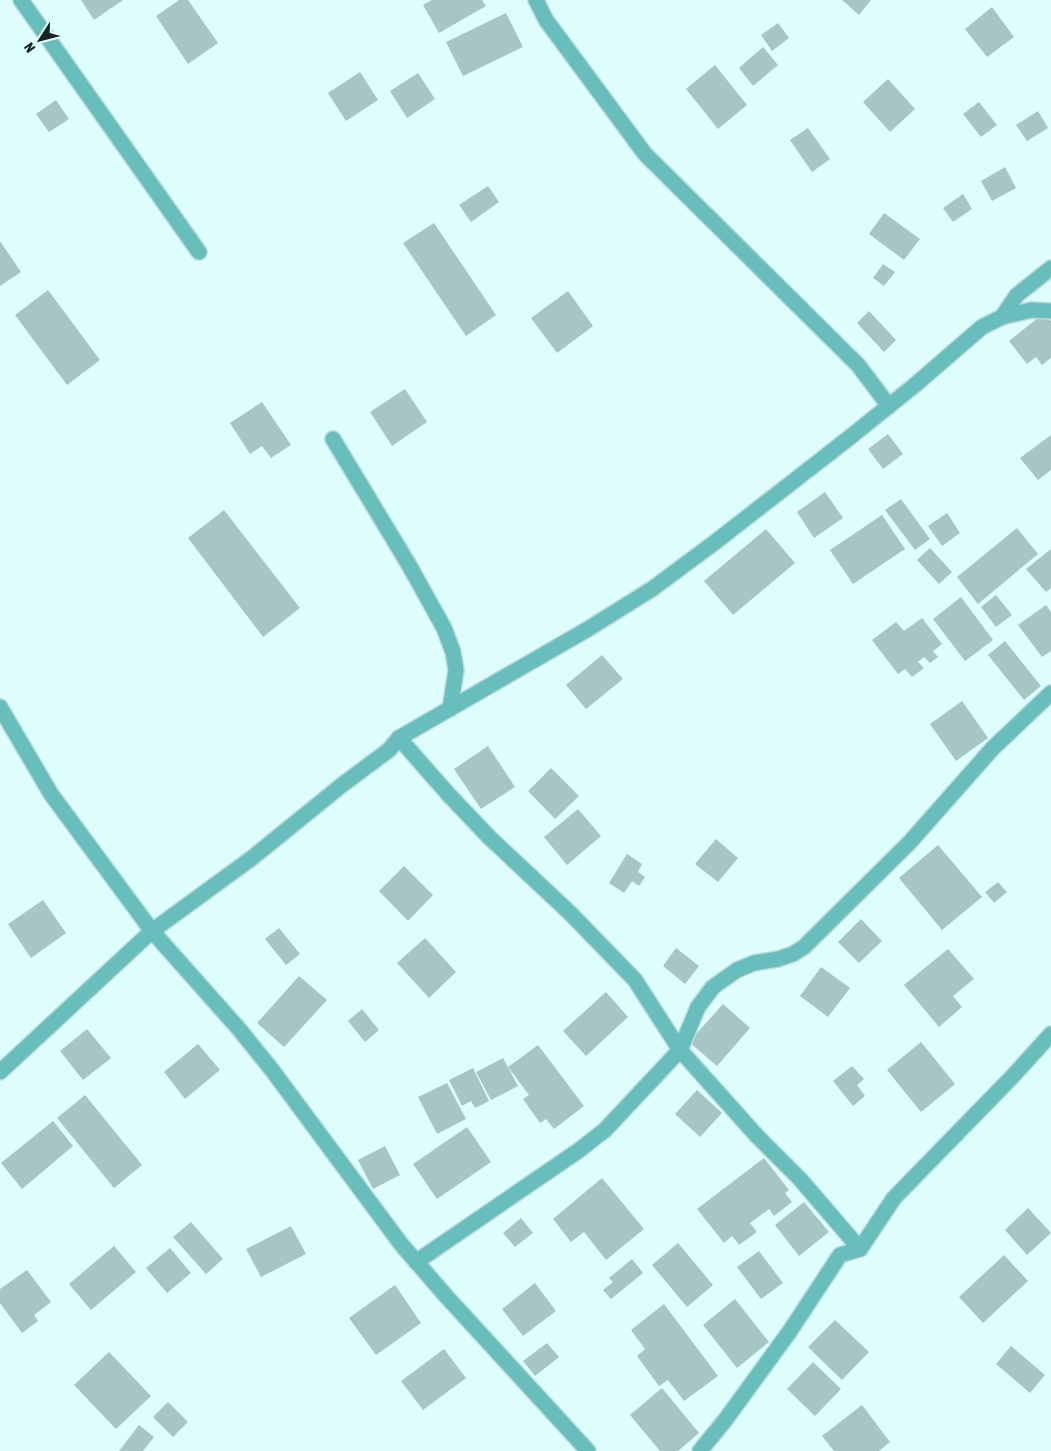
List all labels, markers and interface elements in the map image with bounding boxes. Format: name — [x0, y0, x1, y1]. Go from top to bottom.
north arrow — [15, 15, 65, 65]
text: N — [21, 40, 38, 56]

